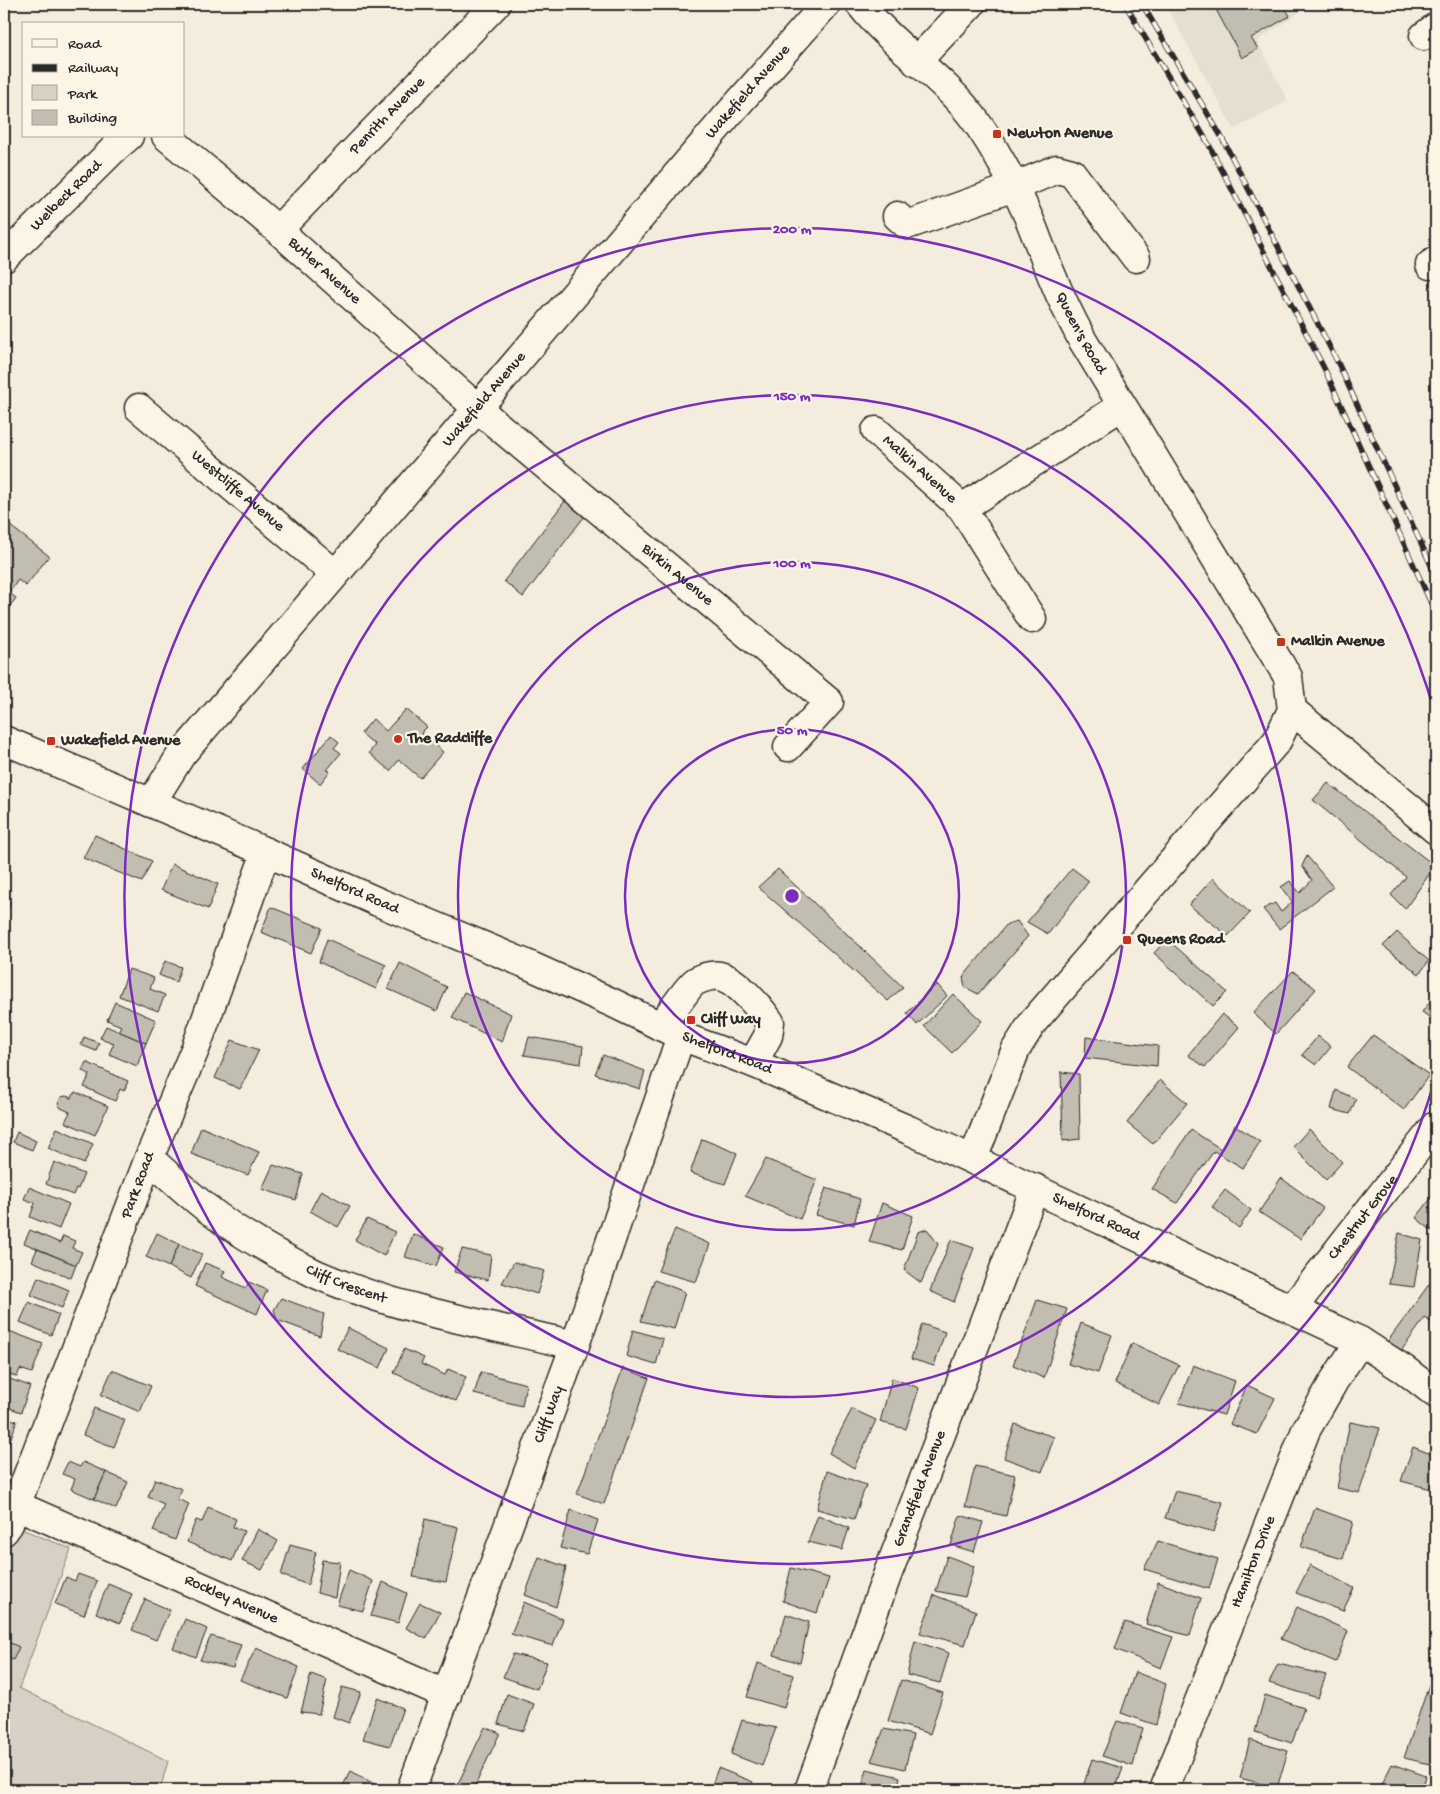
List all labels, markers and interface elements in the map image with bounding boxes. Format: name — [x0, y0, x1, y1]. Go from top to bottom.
legend — [22, 22, 185, 138]
text: Road — [68, 36, 102, 54]
street label: Wakefield Avenue — [702, 41, 795, 143]
text: Railway — [68, 60, 119, 78]
street label: Penrith Avenue — [345, 73, 430, 160]
text: Park — [67, 86, 98, 104]
text: Building — [67, 110, 117, 128]
place label: Newton Avenue — [1007, 125, 1113, 144]
marker: Newton Avenue — [991, 128, 1003, 140]
street label: Welbeck Road — [27, 155, 108, 236]
text: 200 m — [773, 221, 812, 239]
street label: Butler Avenue — [283, 233, 365, 309]
street label: Queen's Road — [1050, 289, 1111, 379]
street label: Wakefield Avenue — [439, 348, 531, 451]
text: 150 m — [773, 388, 811, 406]
street label: Malkin Avenue — [878, 431, 961, 509]
street label: Westcliffe Avenue — [187, 446, 289, 537]
street label: Birkin Avenue — [637, 539, 717, 611]
text: 100 m — [772, 555, 811, 573]
place label: Malkin Avenue — [1291, 633, 1385, 652]
marker: Malkin Avenue — [1275, 636, 1287, 648]
text: 50 m — [777, 722, 808, 740]
place label: The Radcliffe — [406, 729, 493, 749]
place label: Wakefield Avenue — [60, 731, 181, 751]
marker: The Radcliffe — [392, 733, 404, 745]
marker: Wakefield Avenue — [45, 735, 57, 747]
street label: Shelford Road — [307, 864, 403, 920]
centre of rings — [783, 887, 801, 905]
place label: Queens Road — [1137, 931, 1226, 950]
marker: Queens Road — [1121, 934, 1133, 946]
place label: Cliff Way — [700, 1010, 761, 1030]
marker: Cliff Way — [685, 1014, 697, 1026]
street label: Shelford Road — [679, 1028, 776, 1080]
street label: Park Road — [117, 1148, 160, 1222]
street label: Chestnut Grove — [1324, 1171, 1403, 1264]
street label: Shelford Road — [1049, 1189, 1144, 1247]
street label: Cliff Crescent — [302, 1261, 390, 1309]
street label: Cliff Way — [530, 1383, 569, 1446]
street label: Grandfield Avenue — [889, 1427, 951, 1550]
street label: Hamilton Drive — [1227, 1513, 1281, 1611]
street label: Rockley Avenue — [181, 1571, 282, 1629]

